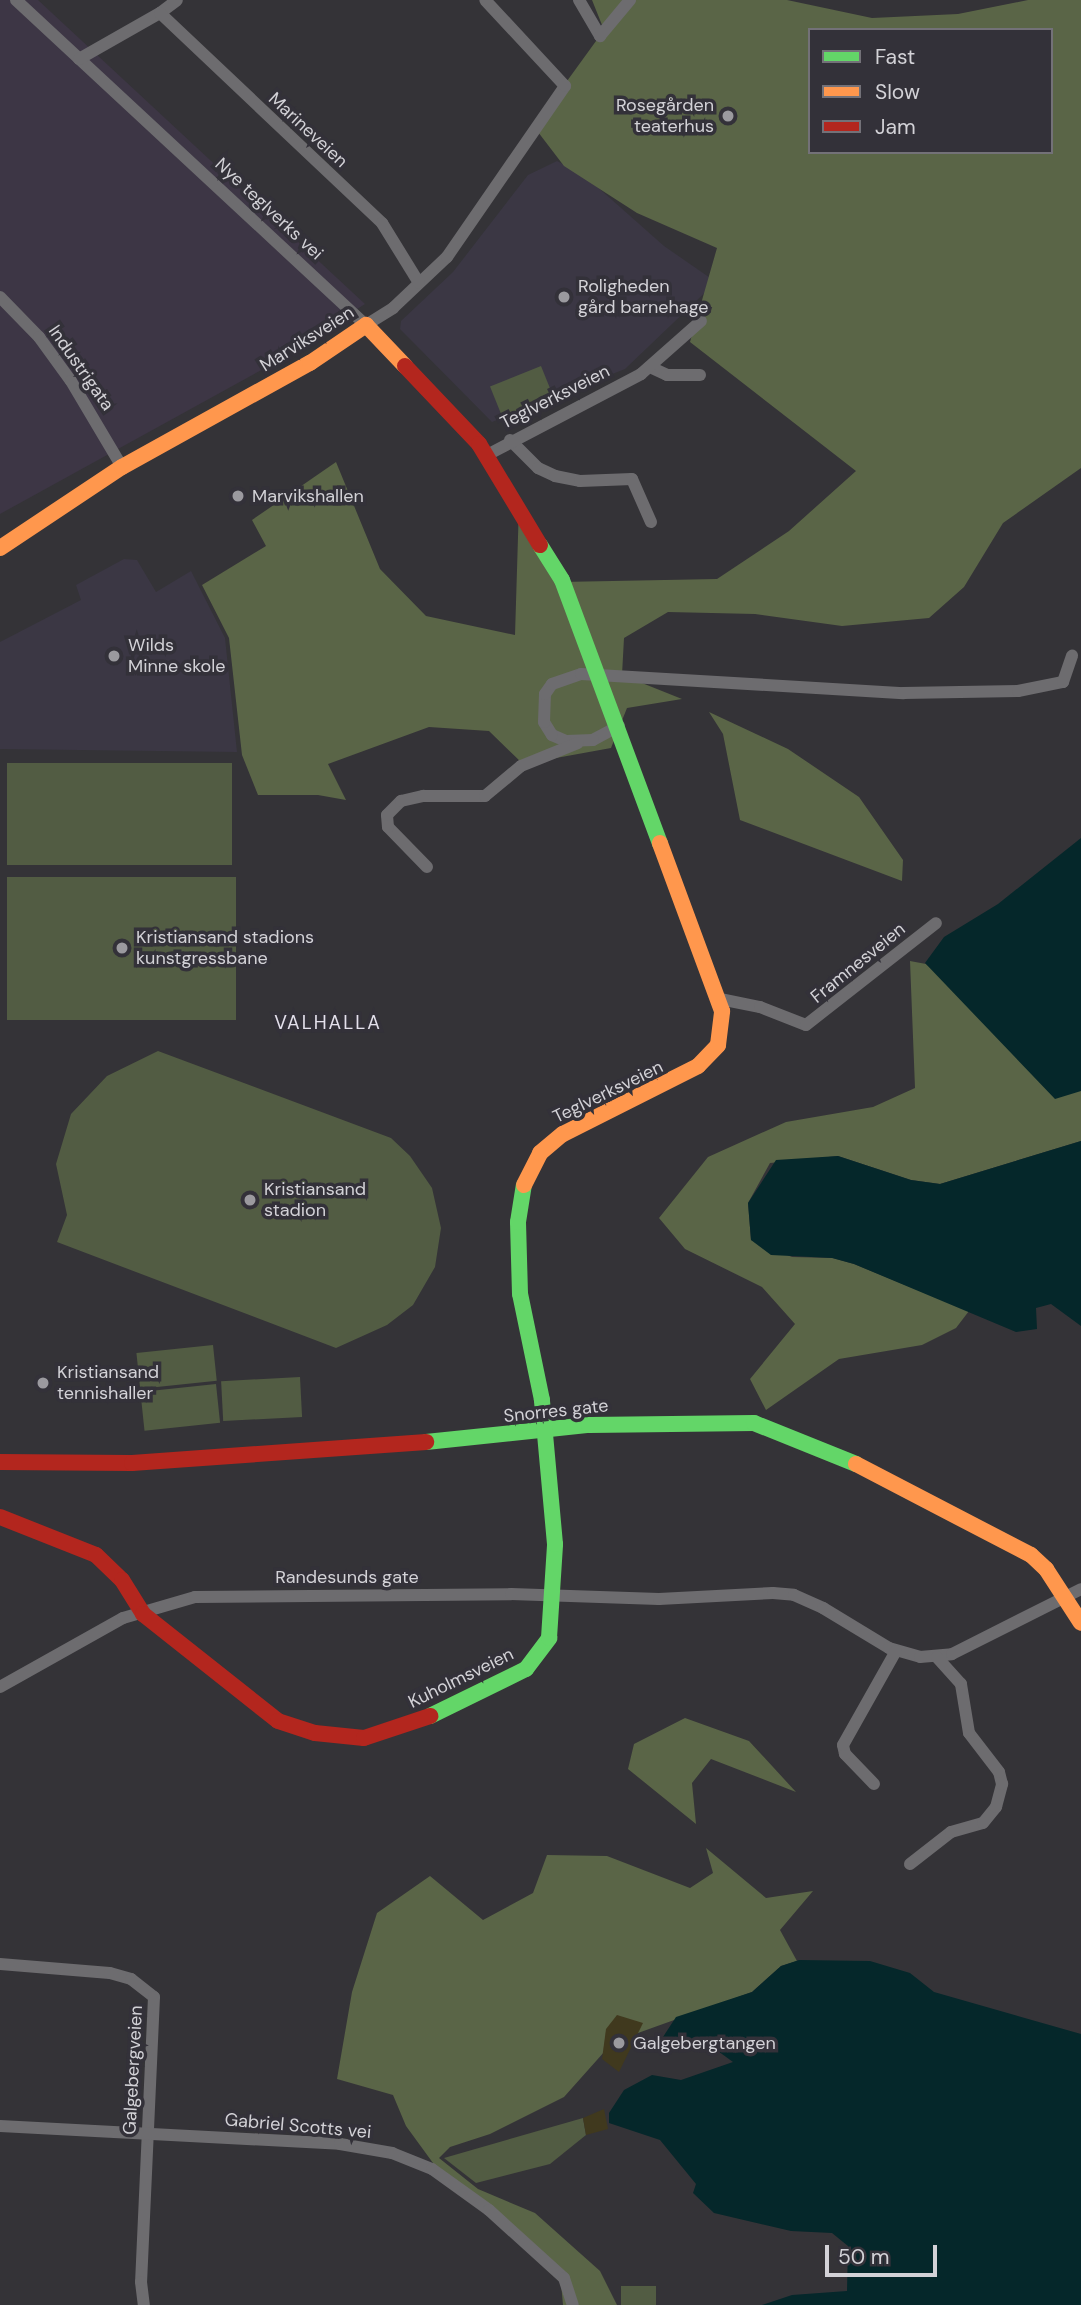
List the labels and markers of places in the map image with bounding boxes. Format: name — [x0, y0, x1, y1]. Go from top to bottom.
place label: Rosegården teaterhus — [616, 95, 714, 138]
marker: Rosegården teaterhus — [720, 108, 736, 124]
place label: Roligheden gård barnehage — [578, 276, 709, 318]
marker: Roligheden gård barnehage — [556, 289, 572, 305]
place label: Marvikshallen — [252, 485, 364, 507]
marker: Marvikshallen — [230, 488, 246, 504]
place label: Wilds Minne skole — [128, 635, 226, 678]
marker: Wilds Minne skole — [106, 648, 122, 664]
place label: Kristiansand stadions kunstgressbane — [136, 927, 314, 970]
marker: Kristiansand stadions kunstgressbane — [114, 940, 130, 956]
place label: Kristiansand stadion — [264, 1179, 366, 1222]
marker: Kristiansand stadion — [242, 1192, 258, 1208]
place label: Kristiansand tennishaller — [57, 1362, 159, 1404]
marker: Kristiansand tennishaller — [35, 1375, 51, 1391]
place label: Galgebergtangen — [633, 2032, 776, 2054]
marker: Galgebergtangen — [611, 2035, 627, 2051]

